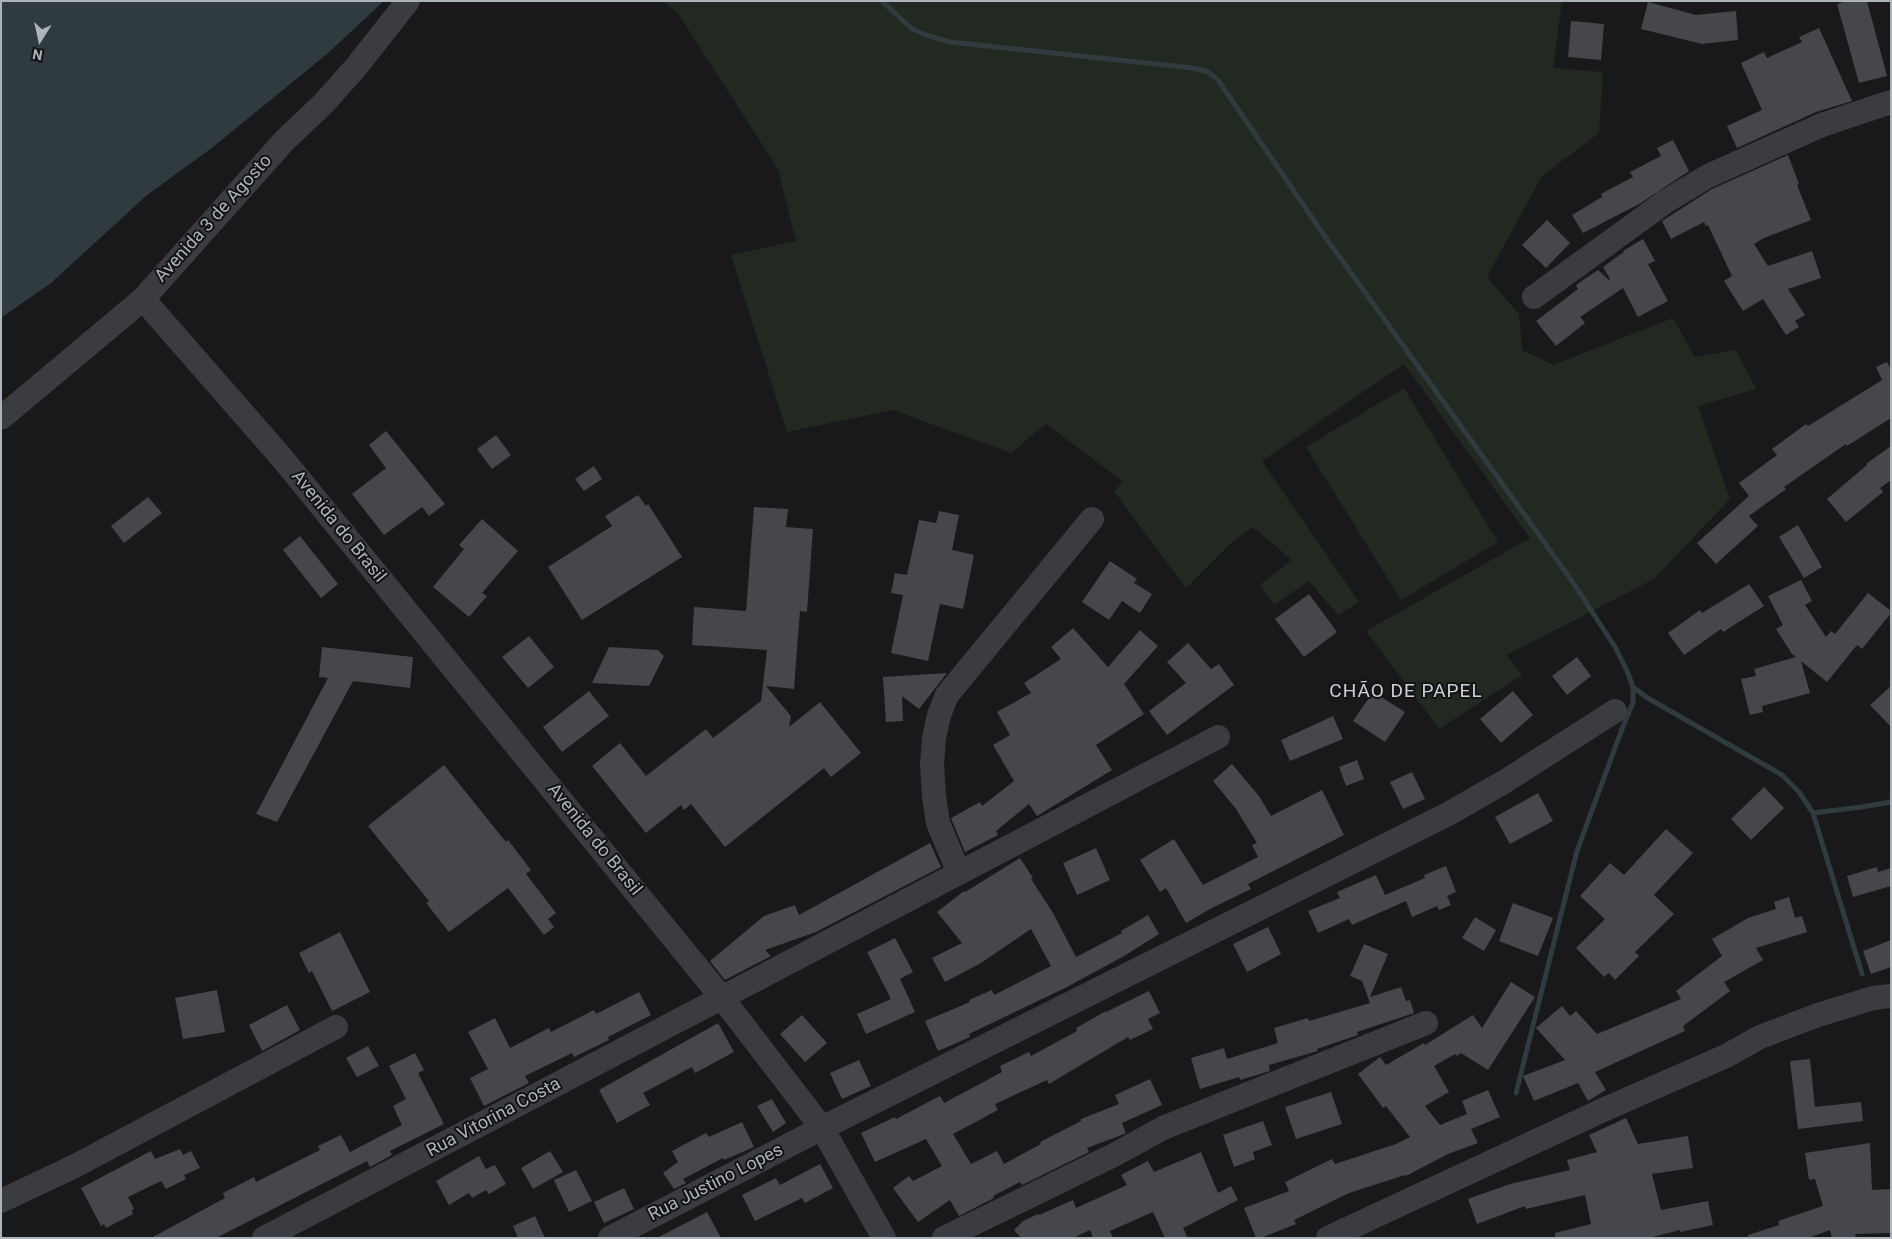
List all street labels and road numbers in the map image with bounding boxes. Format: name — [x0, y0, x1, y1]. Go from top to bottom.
street label: Avenida 3 de Agosto — [151, 151, 277, 287]
street label: Avenida do Brasil — [286, 467, 390, 587]
street label: Avenida do Brasil — [542, 780, 646, 900]
street label: Rua Vitorina Costa — [423, 1074, 565, 1162]
street label: Rua Justino Lopes — [645, 1140, 787, 1226]

